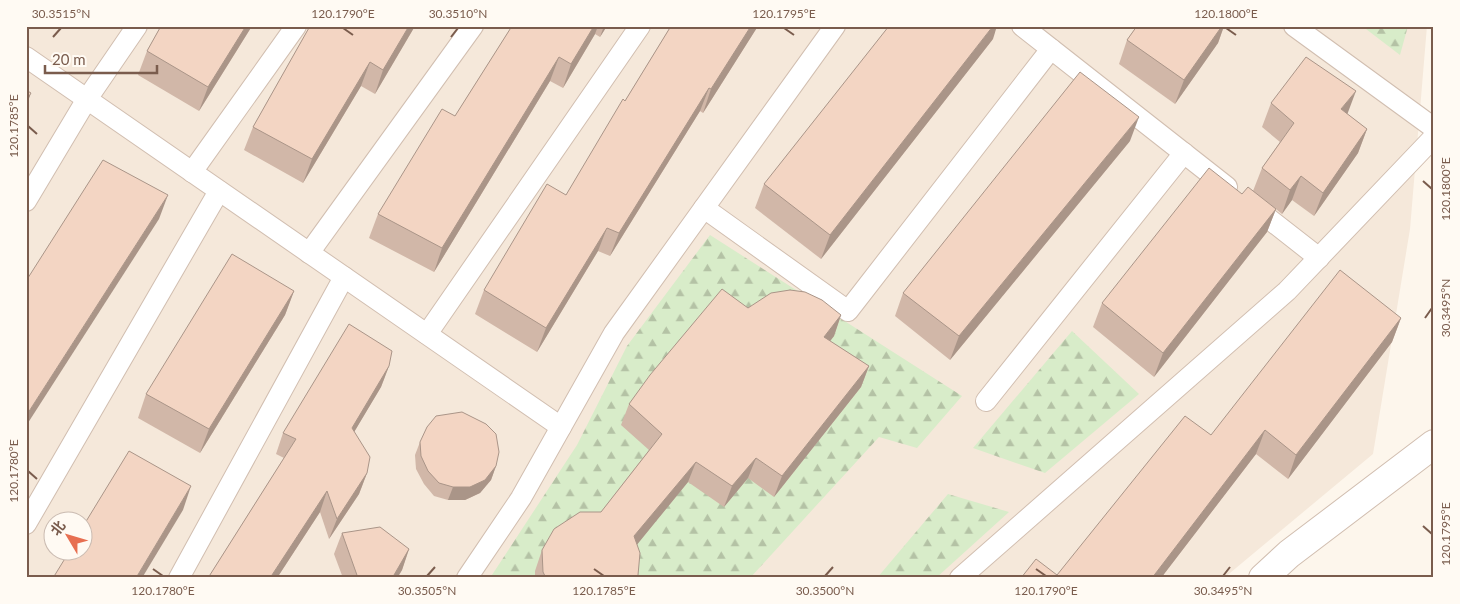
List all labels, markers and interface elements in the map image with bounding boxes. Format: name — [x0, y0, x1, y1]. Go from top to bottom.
text: 30.3515°N — [32, 6, 90, 21]
text: 120.1790°E — [311, 6, 375, 21]
text: 30.3510°N — [429, 6, 487, 21]
text: 120.1795°E — [752, 6, 816, 21]
text: 120.1800°E — [1194, 6, 1258, 21]
scale bar — [45, 42, 158, 74]
text: 20 m — [52, 50, 86, 68]
text: 120.1785°E — [6, 94, 21, 158]
text: 120.1800°E — [1438, 157, 1453, 221]
text: 30.3495°N — [1438, 279, 1453, 337]
text: 120.1780°E — [6, 439, 21, 503]
text: 120.1795°E — [1438, 502, 1453, 566]
north arrow — [42, 512, 92, 562]
text: 北 — [46, 517, 68, 538]
text: 120.1780°E — [131, 583, 195, 598]
text: 30.3505°N — [398, 583, 456, 598]
text: 120.1785°E — [572, 583, 636, 598]
text: 30.3500°N — [796, 583, 854, 598]
text: 120.1790°E — [1014, 583, 1078, 598]
text: 30.3495°N — [1194, 583, 1252, 598]

